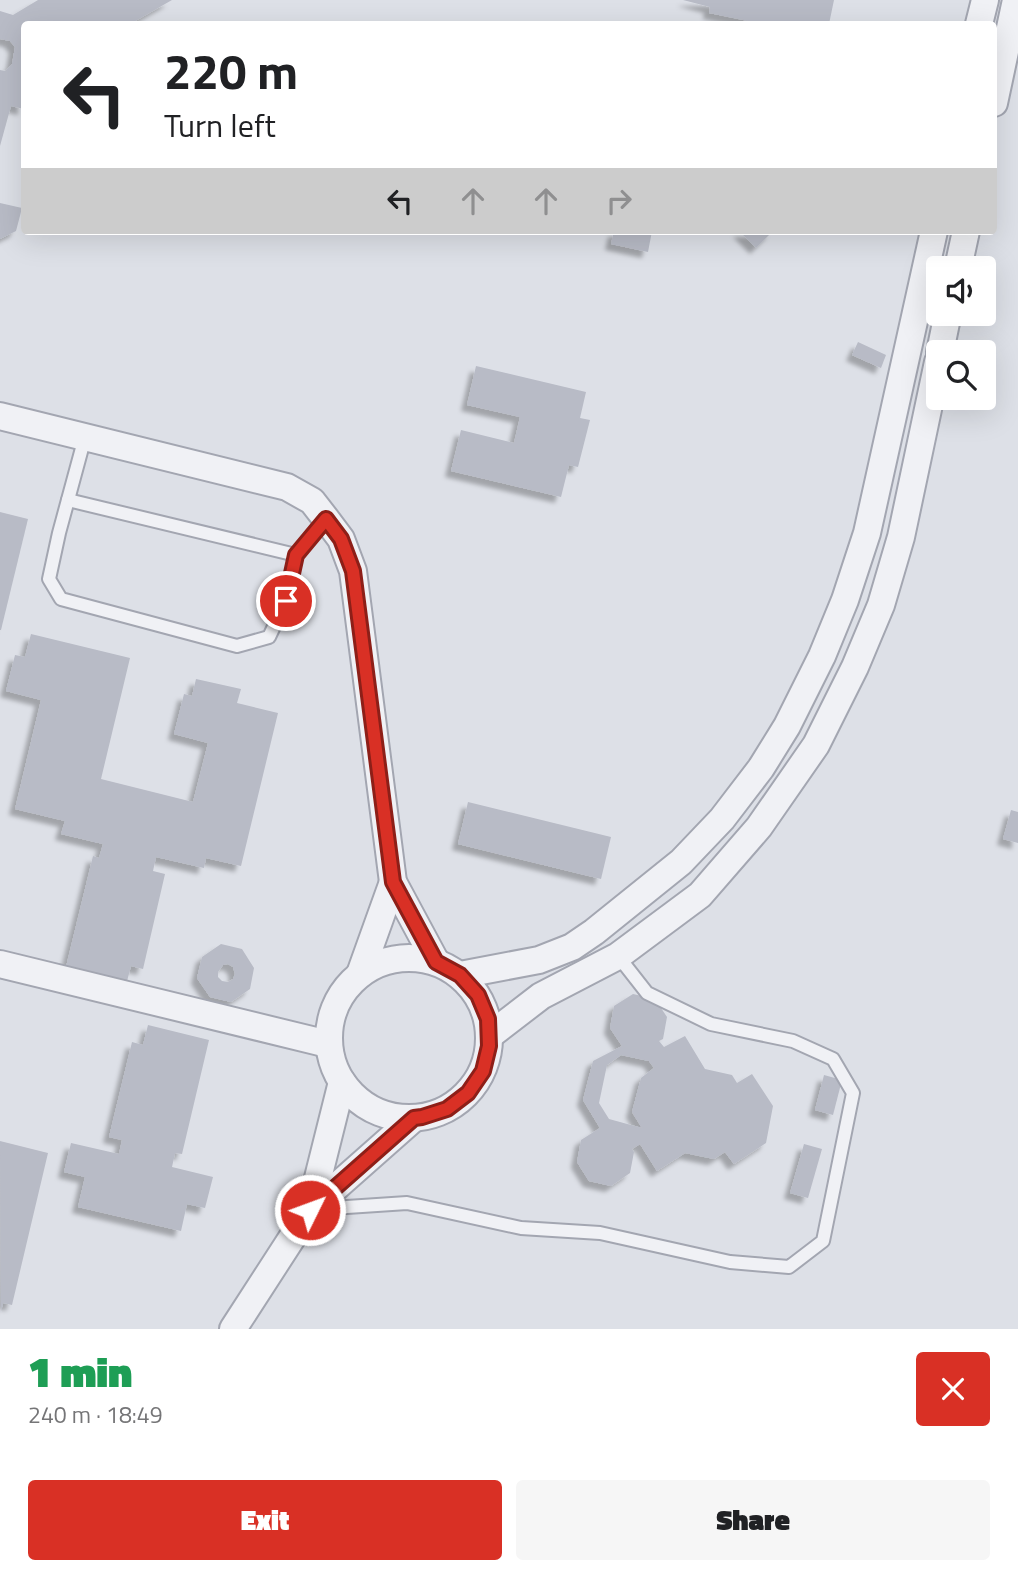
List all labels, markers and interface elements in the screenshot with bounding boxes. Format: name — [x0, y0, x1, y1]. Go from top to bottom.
text: 220 m — [164, 33, 298, 108]
icon: left — [49, 49, 140, 140]
text: Turn left — [164, 101, 276, 149]
icon: left — [381, 182, 419, 220]
icon: ahead — [454, 182, 492, 220]
icon: ahead — [527, 182, 565, 220]
icon: right — [600, 182, 638, 220]
map controls — [926, 256, 996, 410]
button: sound — [926, 256, 996, 326]
button: search — [926, 340, 996, 410]
pin — [256, 571, 316, 631]
icon: arrive — [267, 582, 305, 620]
position arrow — [273, 1173, 347, 1247]
text: 1 min — [28, 1339, 132, 1403]
button: close — [916, 1352, 990, 1426]
text: 240 m · 18:49 — [28, 1397, 163, 1432]
button: Exit — [28, 1480, 502, 1560]
button: Share — [516, 1480, 990, 1560]

